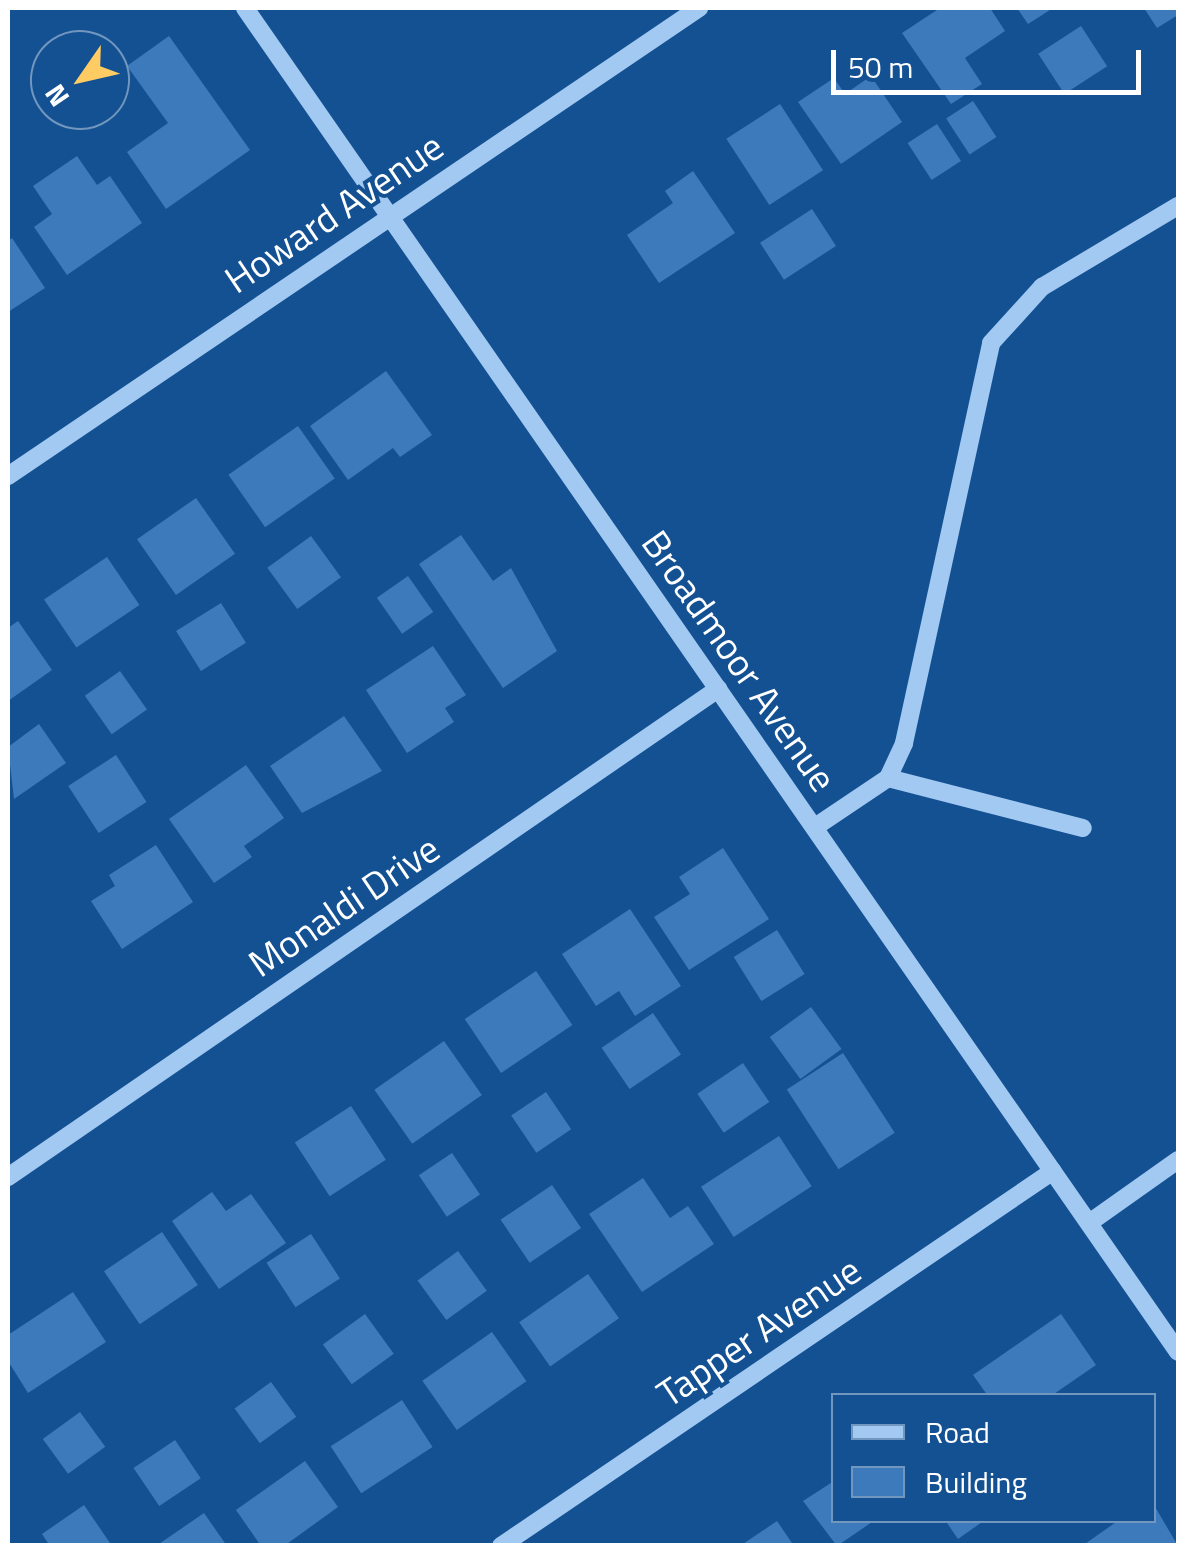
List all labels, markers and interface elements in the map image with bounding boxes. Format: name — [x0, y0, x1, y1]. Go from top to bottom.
north arrow — [30, 30, 130, 130]
scale bar — [836, 30, 1146, 92]
text: 50 m — [848, 44, 913, 90]
text: N — [33, 76, 80, 116]
street label: Howard Avenue — [216, 123, 452, 303]
street label: Broadmoor Avenue — [632, 522, 846, 800]
street label: Monaldi Drive — [240, 826, 448, 986]
street label: Tapper Avenue — [649, 1247, 869, 1417]
legend — [831, 1393, 1156, 1523]
text: Road — [925, 1409, 990, 1455]
text: Building — [925, 1459, 1027, 1505]

